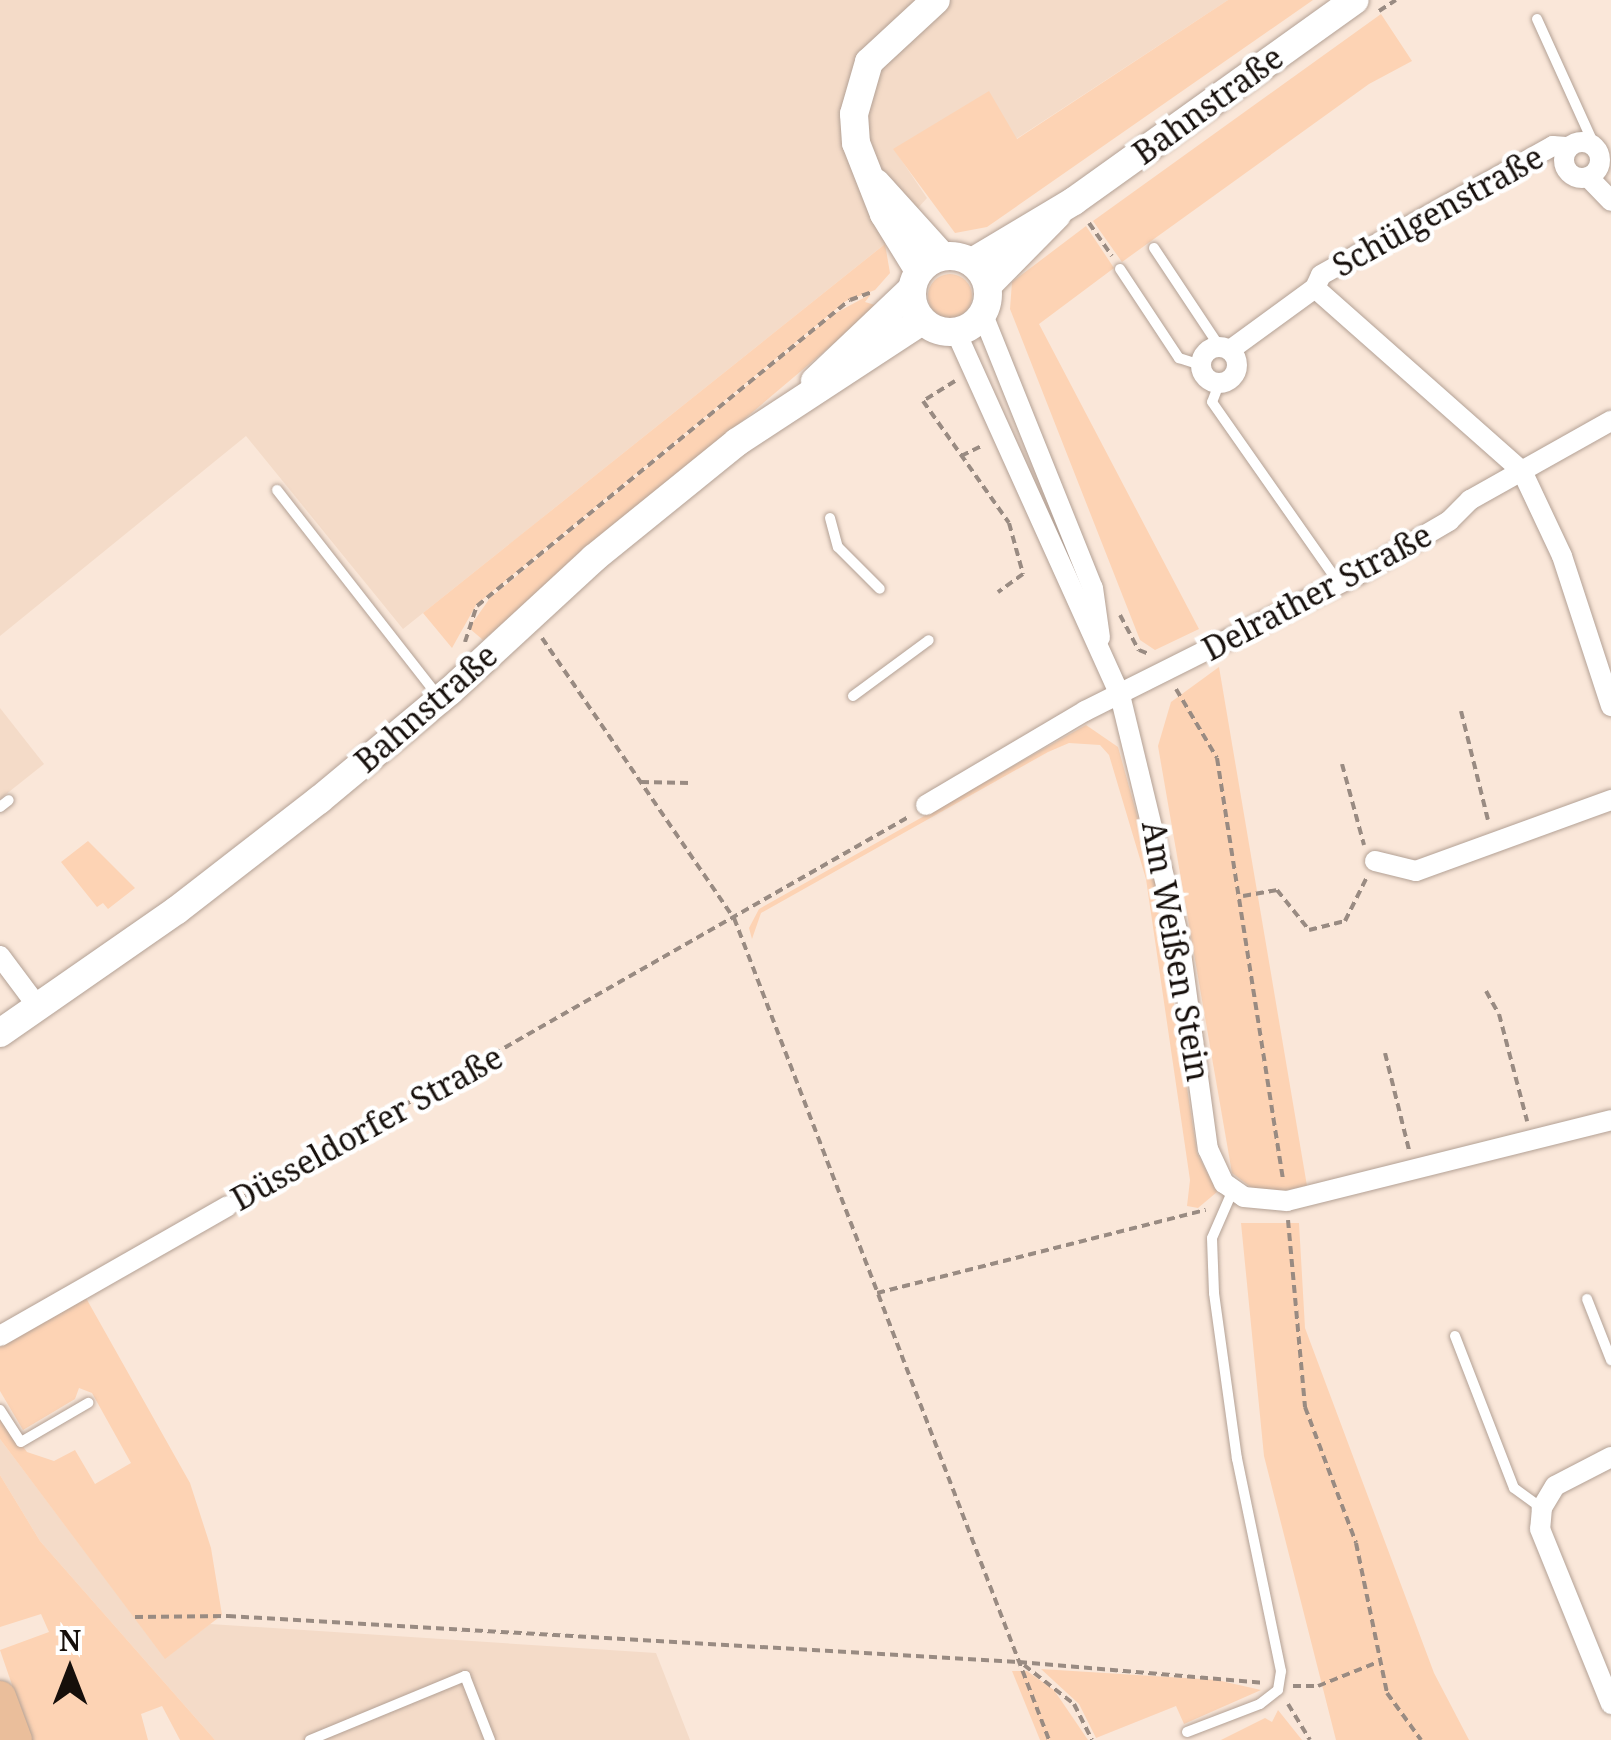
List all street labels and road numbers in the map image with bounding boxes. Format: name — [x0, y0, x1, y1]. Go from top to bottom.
street label: Bahnstraße — [1126, 38, 1290, 172]
street label: Schülgenstraße — [1326, 137, 1550, 285]
street label: Delrather Straße — [1196, 515, 1438, 669]
street label: Bahnstraße — [347, 636, 505, 780]
street label: Am Weißen Stein — [1134, 818, 1218, 1084]
street label: Düsseldorfer Straße — [225, 1038, 509, 1218]

